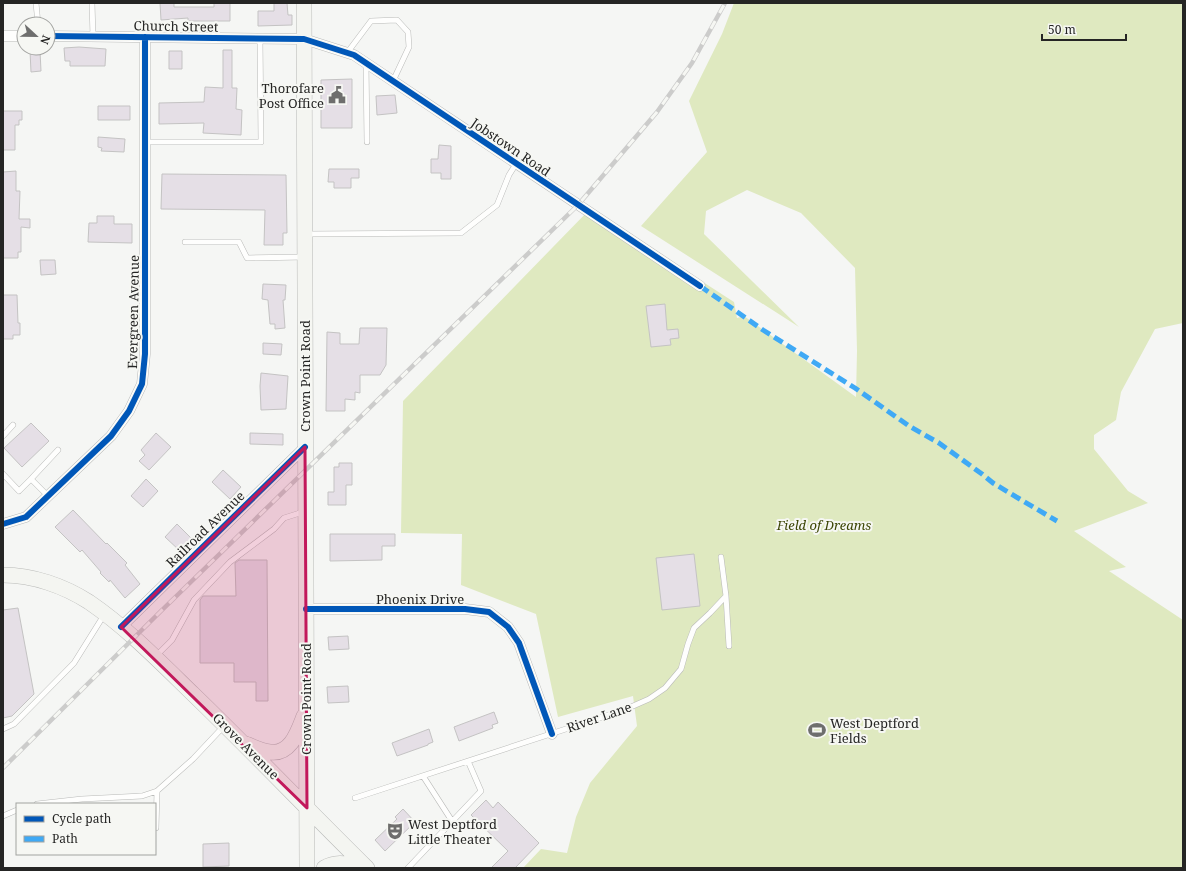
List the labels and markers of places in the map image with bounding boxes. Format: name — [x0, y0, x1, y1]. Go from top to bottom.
place label: Thorofare Post Office — [259, 79, 324, 112]
public building icon: Thorofare Post Office — [327, 85, 347, 105]
place label: West Deptford Fields — [830, 714, 919, 747]
sports icon: West Deptford Fields — [807, 720, 827, 740]
place label: West Deptford Little Theater — [408, 815, 497, 848]
theatre icon: West Deptford Little Theater — [385, 821, 405, 841]

